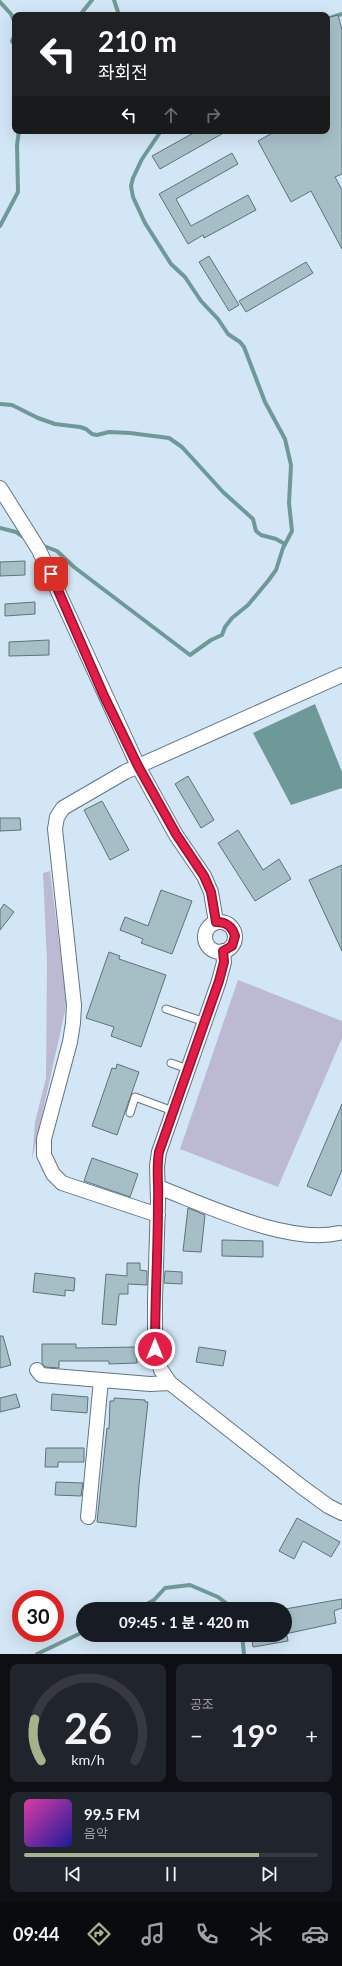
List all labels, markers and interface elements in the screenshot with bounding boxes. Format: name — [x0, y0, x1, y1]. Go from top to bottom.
text: 210 m — [98, 24, 177, 58]
icon: left — [32, 28, 84, 80]
text: 좌회전 — [98, 61, 148, 83]
icon: left — [118, 104, 140, 126]
icon: ahead — [160, 104, 182, 126]
icon: right — [202, 104, 224, 126]
pin — [34, 557, 68, 591]
icon: arrive — [40, 563, 62, 585]
position arrow — [134, 1328, 176, 1370]
speed limit sign: 30 — [12, 1590, 64, 1642]
text: 09:45 · 1 분 · 420 m — [119, 1613, 249, 1631]
text: 공조 — [190, 1696, 214, 1712]
text: 26 — [64, 1703, 112, 1753]
text: 19° — [230, 1717, 278, 1753]
text: − — [190, 1722, 203, 1749]
text: + — [305, 1722, 318, 1749]
text: km/h — [71, 1751, 105, 1768]
text: 99.5 FM — [84, 1805, 140, 1823]
text: 음악 — [84, 1825, 108, 1841]
icon: previous — [62, 1863, 84, 1885]
icon: pause — [160, 1863, 182, 1885]
icon: next — [258, 1863, 280, 1885]
icon: directions — [85, 1920, 113, 1948]
icon: music — [139, 1920, 167, 1948]
icon: phone — [193, 1920, 221, 1948]
icon: climate — [247, 1920, 275, 1948]
icon: car — [301, 1920, 329, 1948]
text: 09:44 — [13, 1923, 59, 1945]

